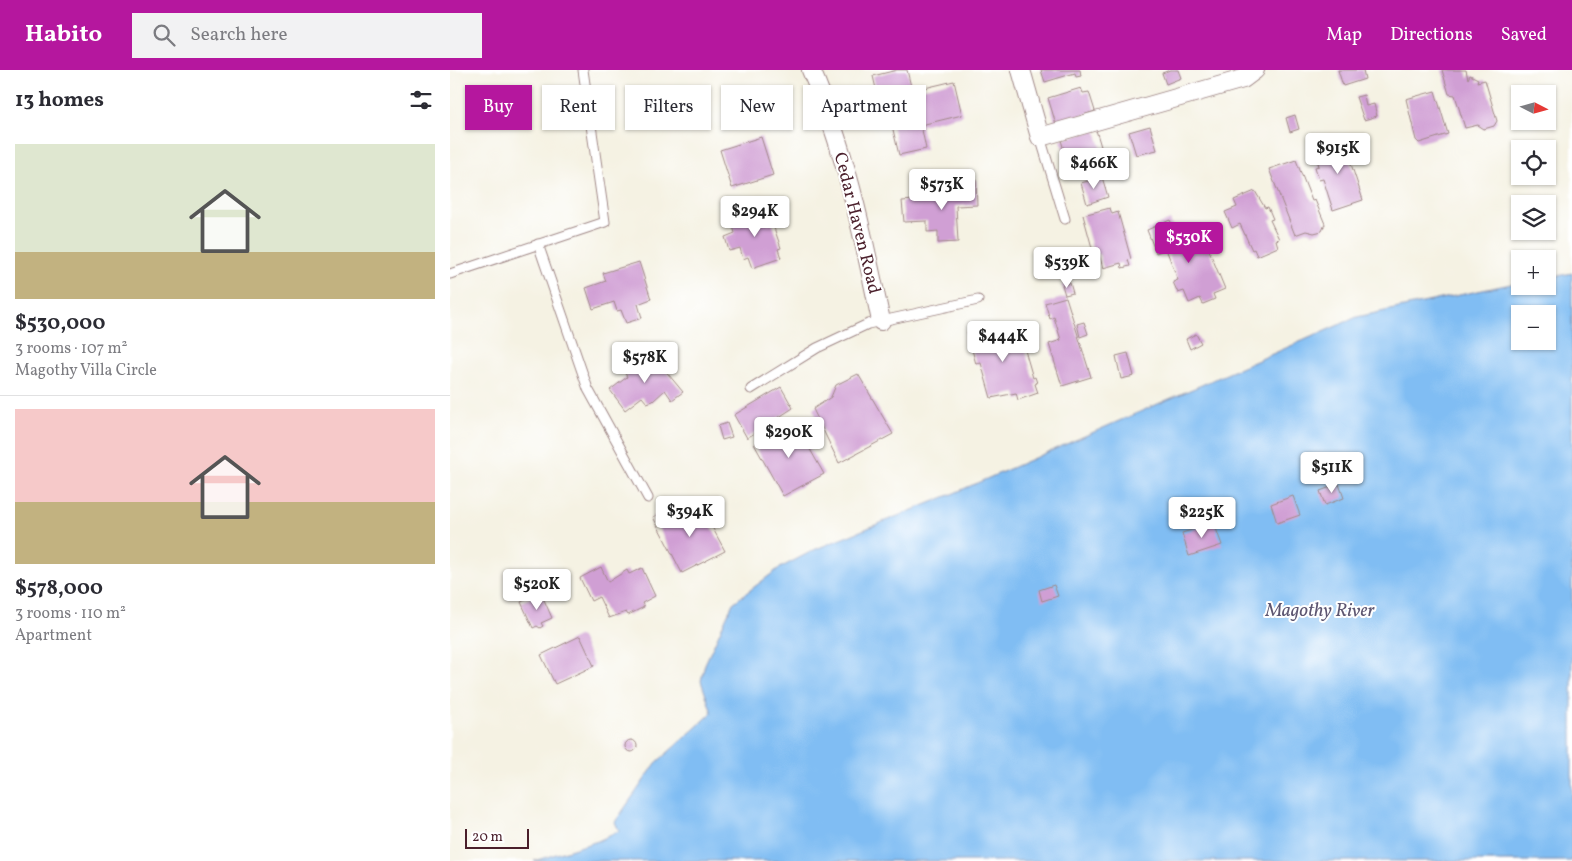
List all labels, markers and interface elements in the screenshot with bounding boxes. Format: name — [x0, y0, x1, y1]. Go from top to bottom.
search box — [132, 13, 482, 58]
text: Habito — [25, 18, 102, 52]
icon: search — [150, 21, 178, 49]
text: Search here — [190, 22, 288, 48]
text: Map — [1326, 23, 1362, 48]
text: Directions — [1390, 23, 1473, 48]
text: Saved — [1501, 23, 1547, 48]
chip: Buy — [465, 85, 532, 130]
chip: Rent — [542, 85, 615, 130]
chip: Filters — [625, 85, 711, 130]
chip: New — [721, 85, 793, 130]
chip: Apartment — [803, 85, 926, 130]
north arrow — [1511, 85, 1556, 130]
map controls — [1511, 85, 1556, 350]
text: 13 homes — [15, 86, 104, 115]
icon: filters — [407, 86, 435, 114]
pin: $915K — [1303, 132, 1373, 175]
text: $915K — [1316, 138, 1360, 160]
button: locate — [1511, 140, 1556, 185]
pin: $466K — [1059, 148, 1129, 190]
street label: Cedar Haven Road — [827, 150, 886, 297]
text: $466K — [1070, 153, 1118, 175]
pin: $573K — [907, 168, 977, 211]
text: $573K — [920, 174, 964, 196]
icon: home — [180, 176, 270, 266]
button: layers — [1511, 195, 1556, 240]
pin: $294K — [720, 196, 790, 238]
text: $294K — [731, 201, 779, 223]
pin: $530K — [1154, 222, 1224, 264]
text: $530K — [1166, 227, 1212, 249]
pin: $539K — [1032, 246, 1102, 289]
button: + — [1511, 250, 1556, 295]
text: $539K — [1045, 252, 1089, 274]
button: − — [1511, 305, 1556, 350]
text: $530,000 — [15, 309, 105, 338]
pin: $444K — [968, 320, 1038, 363]
text: $444K — [978, 326, 1028, 348]
text: 3 rooms · 107 m² — [15, 338, 128, 360]
pin: $578K — [610, 342, 680, 384]
text: $578K — [623, 347, 667, 369]
text: Magothy Villa Circle — [15, 360, 157, 382]
pin: $290K — [754, 416, 824, 459]
text: $290K — [765, 422, 813, 444]
icon: home — [180, 442, 270, 532]
pin: $511K — [1297, 452, 1367, 494]
text: $511K — [1311, 457, 1353, 479]
pin: $394K — [655, 496, 725, 538]
pin: $225K — [1167, 496, 1237, 539]
text: $394K — [667, 501, 713, 523]
text: $225K — [1180, 502, 1224, 524]
pin: $520K — [502, 568, 572, 611]
text: $578,000 — [15, 574, 103, 603]
text: $520K — [514, 574, 560, 596]
water label: Magothy River — [1264, 598, 1375, 624]
text: 3 rooms · 110 m² — [15, 603, 126, 625]
text: Apartment — [15, 625, 92, 647]
scale bar — [465, 826, 529, 849]
text: 20 m — [472, 828, 503, 847]

